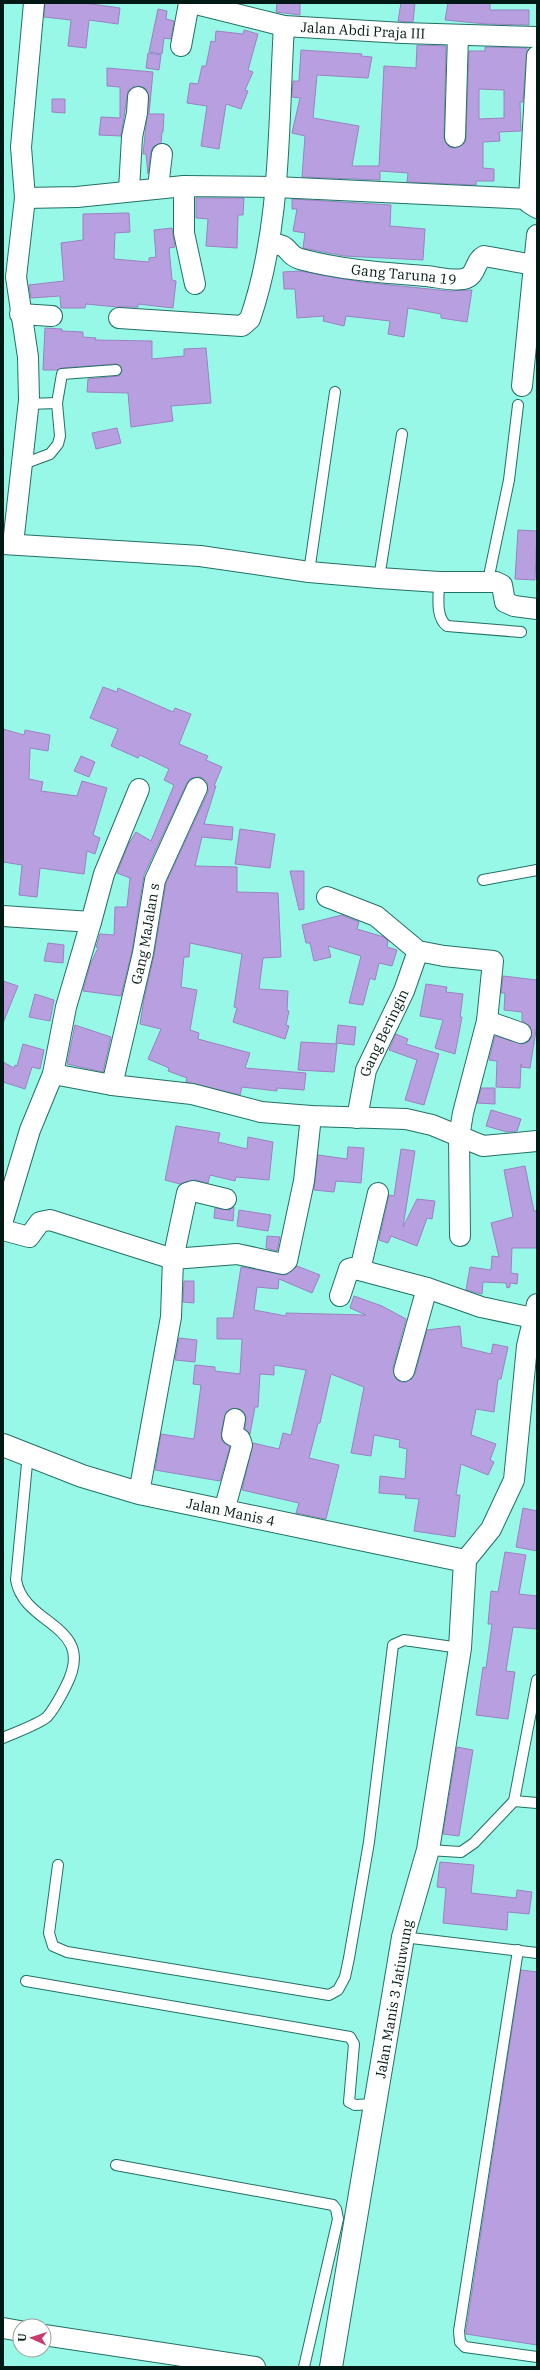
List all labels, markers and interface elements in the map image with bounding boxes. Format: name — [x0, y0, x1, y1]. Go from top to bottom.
street label: Jalan Abdi Praja III — [300, 18, 426, 43]
street label: Gang Taruna 19 — [350, 260, 457, 289]
street label: Gang MaJalan s — [127, 882, 163, 986]
street label: Gang Beringin — [356, 986, 413, 1078]
street label: Jalan Manis 4 — [185, 1494, 276, 1530]
street label: Jalan Manis 3 Jatiuwung — [371, 1918, 417, 2080]
north arrow — [12, 2318, 52, 2358]
text: U — [15, 2332, 29, 2342]

